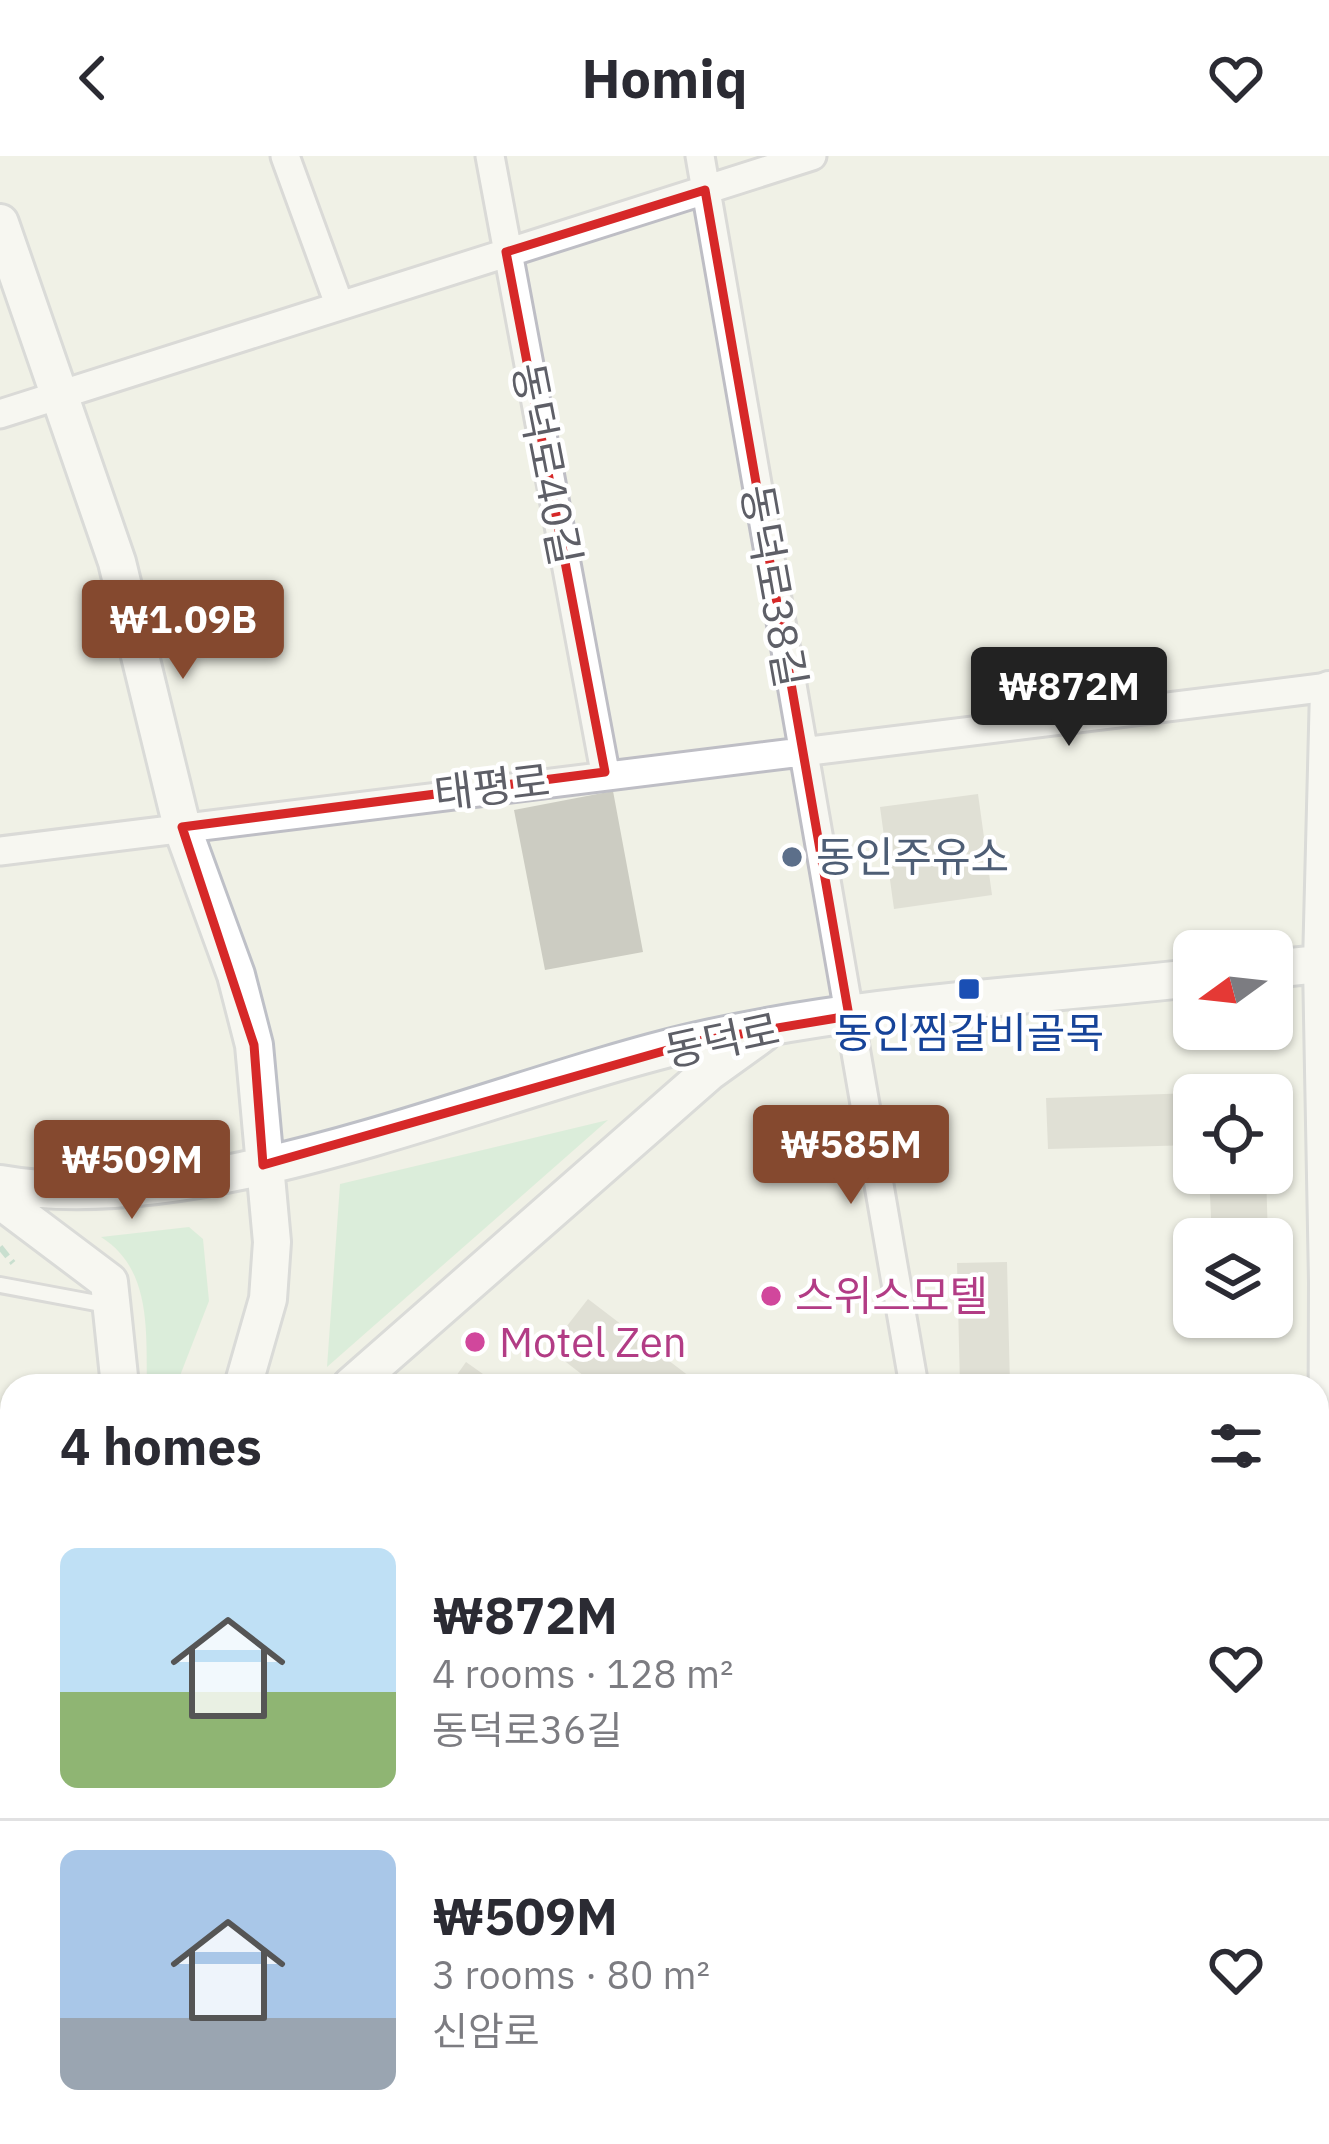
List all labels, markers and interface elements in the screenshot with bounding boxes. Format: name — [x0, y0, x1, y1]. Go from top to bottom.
text: Homiq — [581, 43, 748, 113]
icon: back — [60, 45, 126, 111]
icon: heart — [1203, 45, 1269, 111]
street label: 동덕로40길 — [501, 358, 594, 570]
street label: 동덕로38길 — [730, 480, 819, 692]
pin: ₩1.09B — [85, 580, 281, 682]
text: ₩1.09B — [109, 593, 257, 644]
pin: ₩872M — [985, 647, 1153, 749]
text: ₩872M — [998, 660, 1140, 711]
street label: 태평로 — [431, 752, 553, 821]
place label: 동인주유소 — [816, 829, 1009, 884]
marker: 동인주유소 — [779, 844, 805, 870]
north arrow — [1173, 930, 1293, 1050]
map controls — [1173, 930, 1293, 1338]
marker: 동인찜갈비골목 — [956, 976, 982, 1002]
street label: 동덕로 — [659, 1001, 784, 1078]
place label: 동인찜갈비골목 — [834, 1005, 1104, 1060]
button: locate — [1173, 1074, 1293, 1194]
pin: ₩585M — [767, 1105, 935, 1207]
text: ₩585M — [780, 1118, 922, 1169]
pin: ₩509M — [48, 1120, 216, 1222]
text: ₩509M — [61, 1133, 203, 1184]
button: layers — [1173, 1218, 1293, 1338]
place label: 스위스모텔 — [795, 1268, 988, 1323]
marker: 스위스모텔 — [758, 1283, 784, 1309]
place label: Motel Zen — [499, 1314, 687, 1369]
marker: Motel Zen — [462, 1329, 488, 1355]
text: 4 homes — [60, 1413, 262, 1479]
icon: filters — [1203, 1413, 1269, 1479]
text: ₩872M — [432, 1582, 618, 1648]
icon: home — [156, 1596, 300, 1740]
icon: heart — [1203, 1635, 1269, 1701]
text: 4 rooms · 128 m² — [432, 1648, 734, 1699]
text: 동덕로36길 — [432, 1704, 622, 1755]
text: ₩509M — [432, 1883, 618, 1949]
icon: home — [156, 1898, 300, 2042]
icon: heart — [1203, 1937, 1269, 2003]
text: 3 rooms · 80 m² — [432, 1949, 710, 2000]
text: 신암로 — [432, 2005, 540, 2056]

